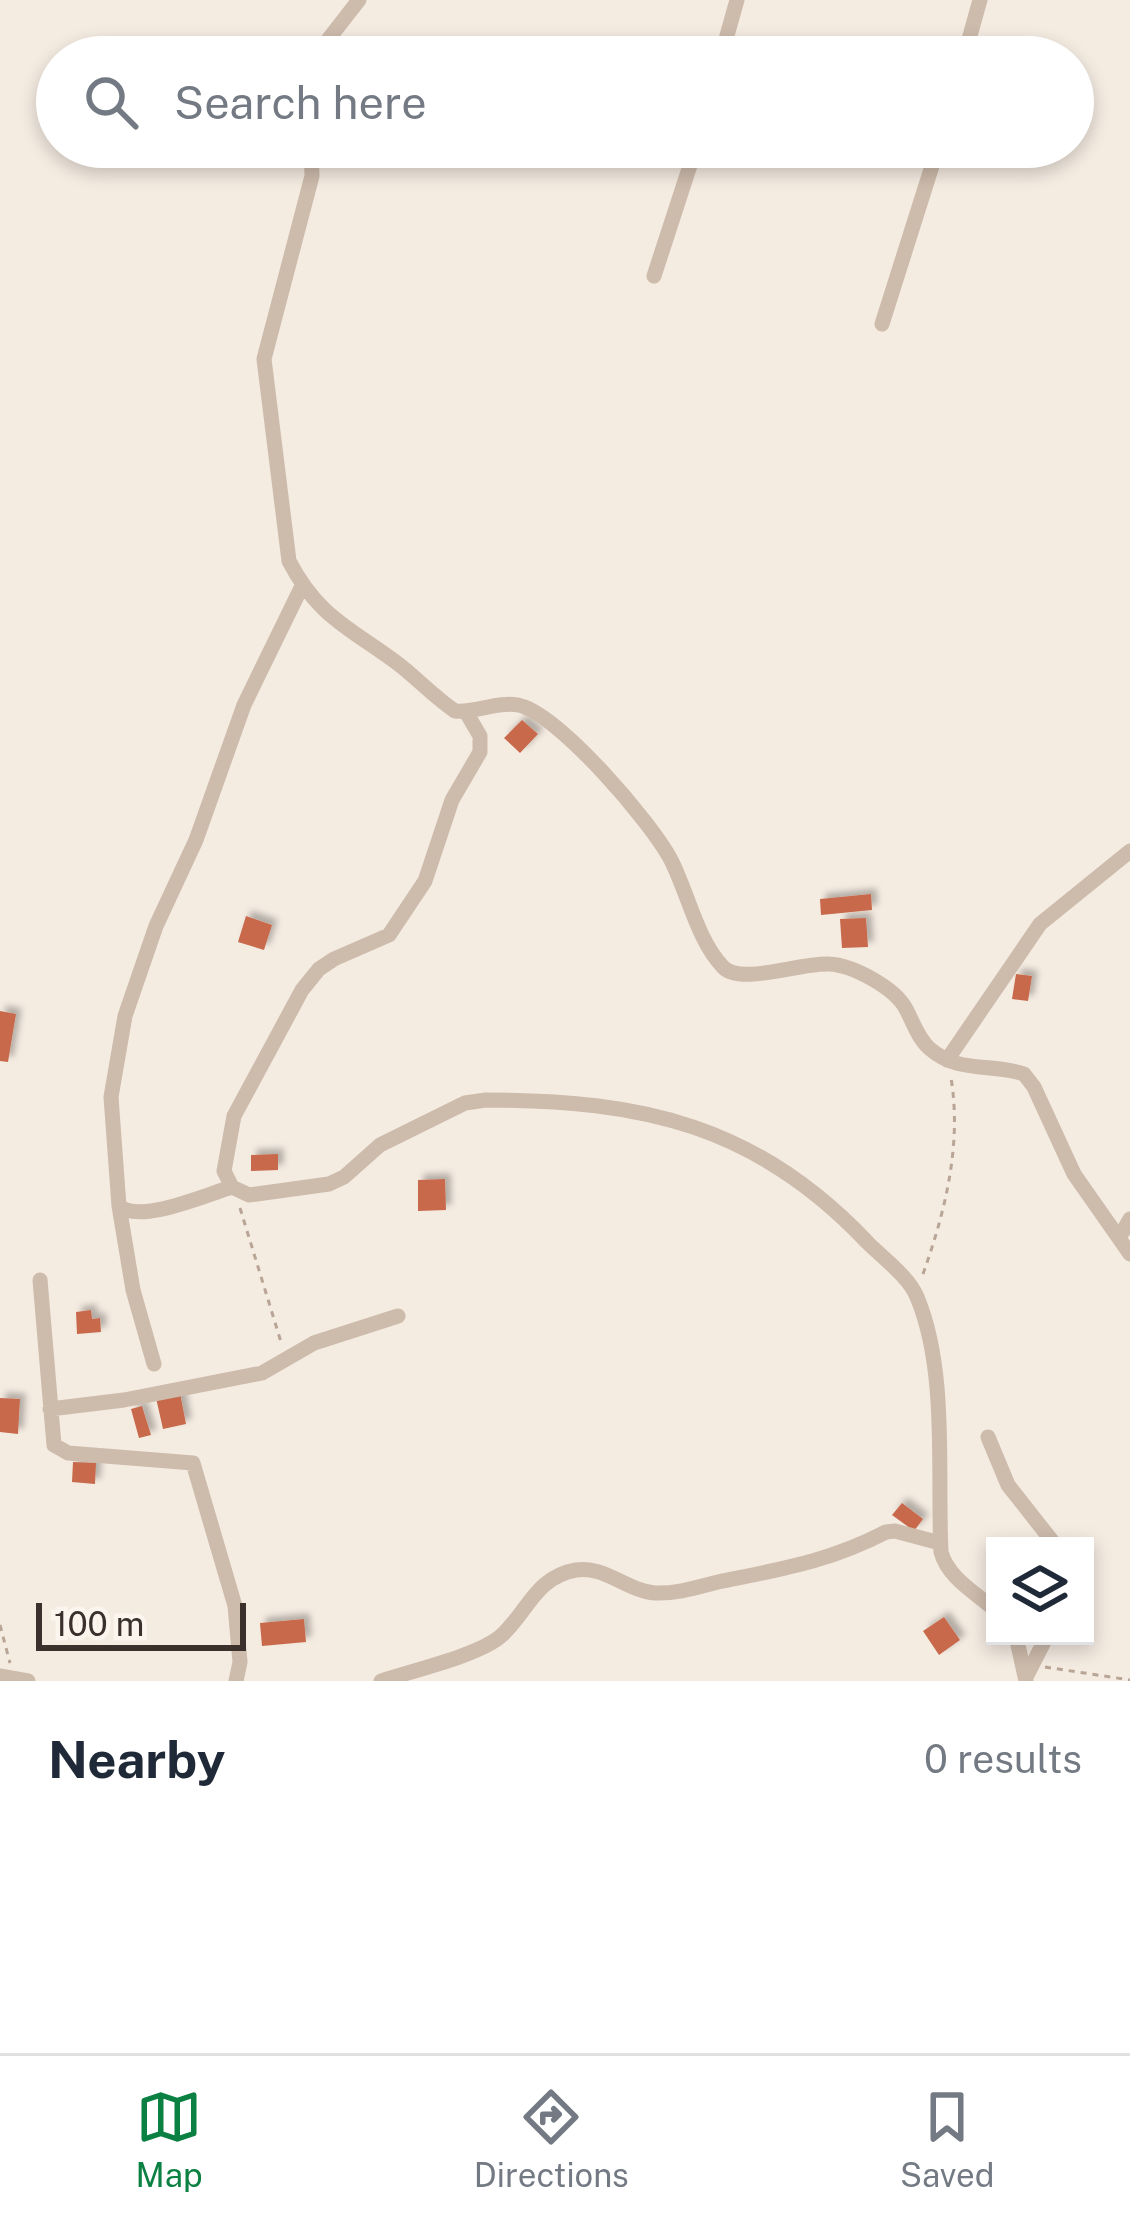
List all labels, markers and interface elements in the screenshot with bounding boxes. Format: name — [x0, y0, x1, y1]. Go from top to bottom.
search box — [36, 36, 1094, 168]
icon: search — [78, 69, 144, 135]
text: Search here — [174, 76, 427, 129]
map controls — [986, 1537, 1094, 1645]
button: layers — [986, 1537, 1094, 1645]
scale bar — [36, 1597, 246, 1650]
text: 100 m — [54, 1605, 144, 1643]
text: Nearby — [48, 1730, 225, 1789]
text: 0 results — [924, 1736, 1082, 1782]
tab: Map — [136, 2084, 203, 2194]
tab: Directions — [474, 2084, 629, 2194]
tab: Saved — [900, 2084, 994, 2194]

